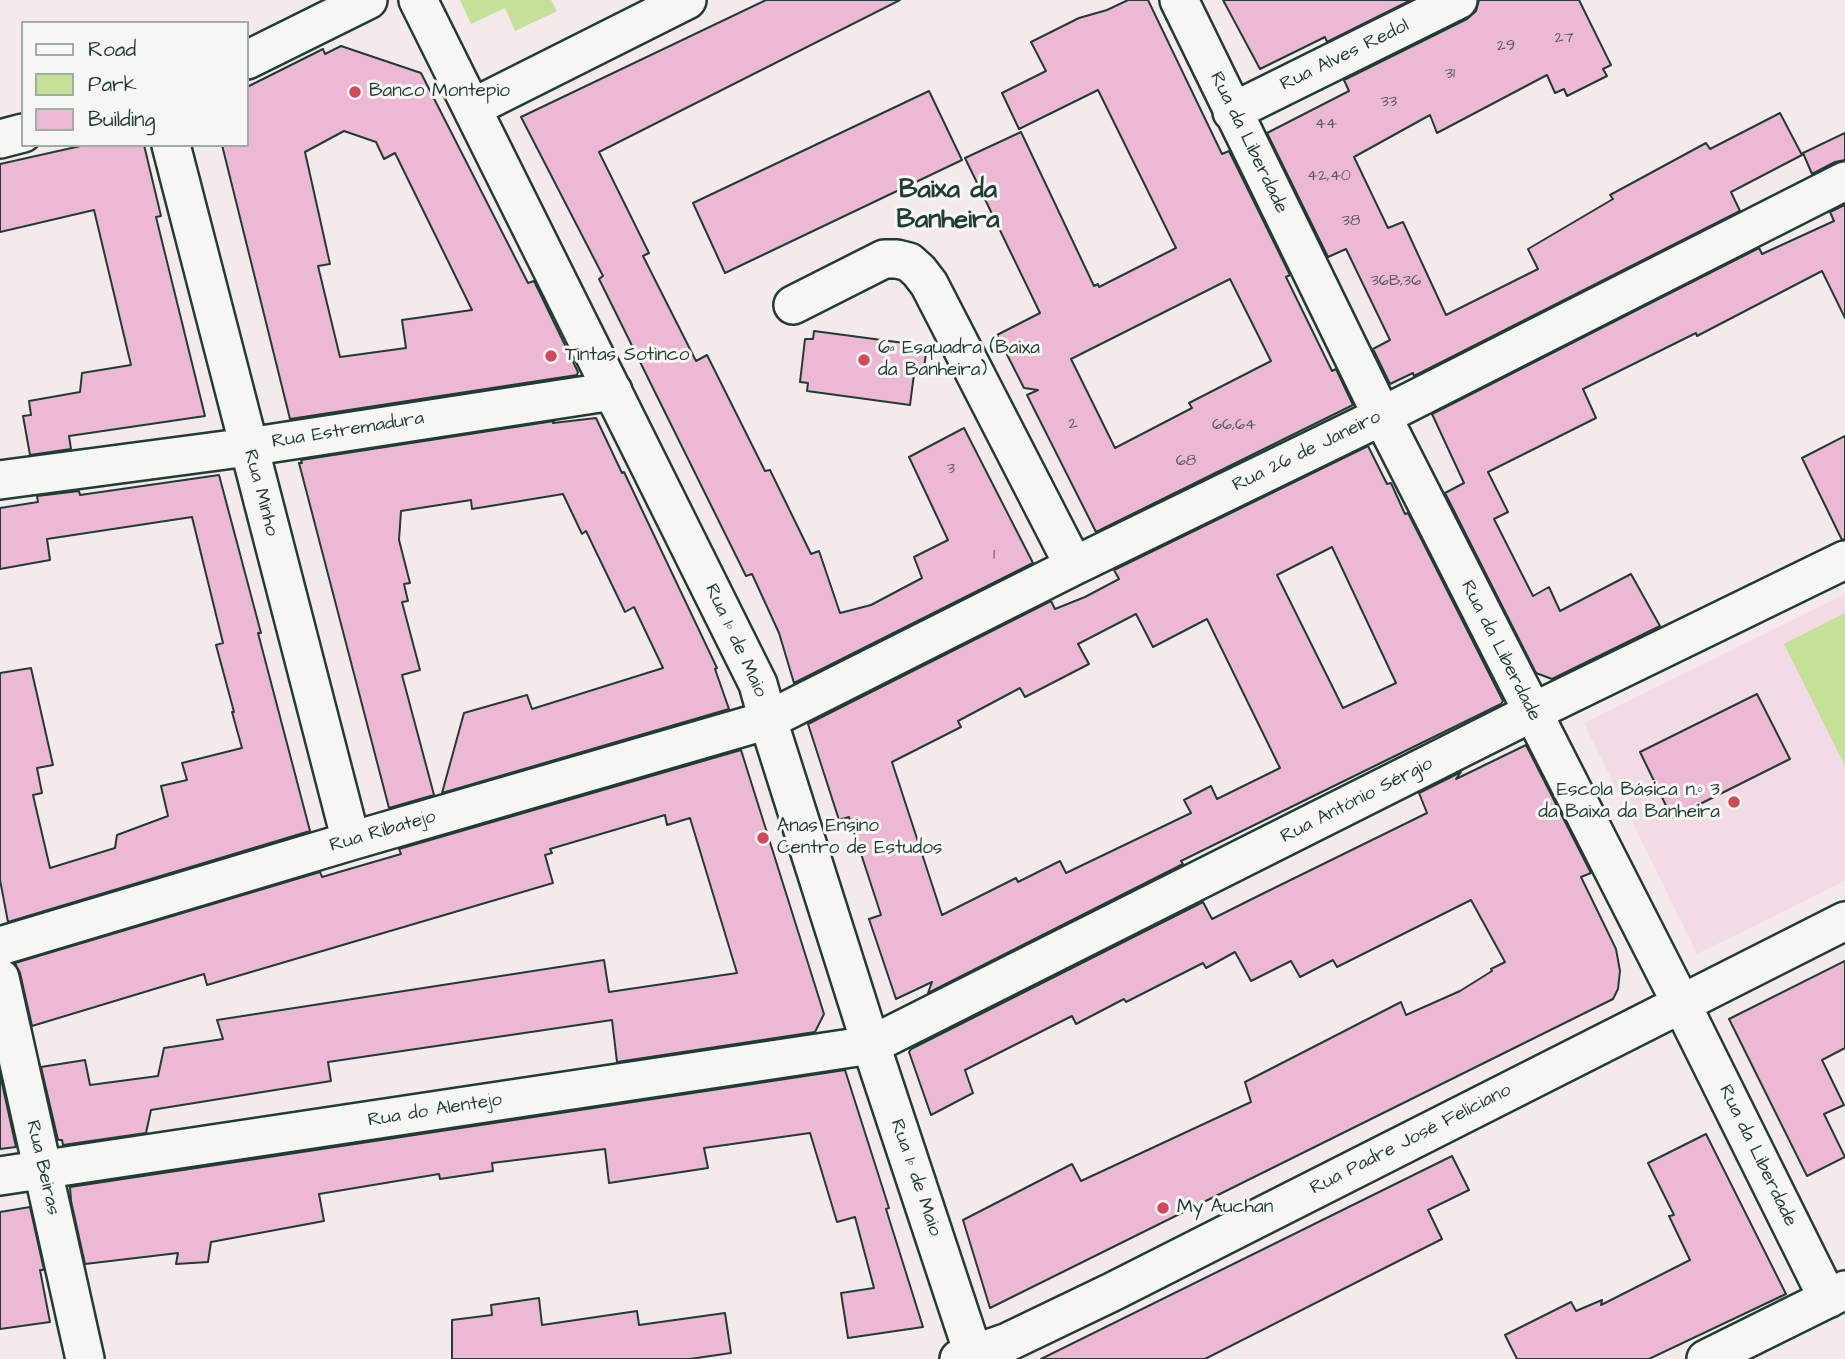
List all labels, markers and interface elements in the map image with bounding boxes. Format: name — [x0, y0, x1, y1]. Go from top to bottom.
street label: Rua Alves Redol — [1277, 15, 1413, 97]
legend — [21, 21, 248, 147]
house number: 27 — [1554, 29, 1574, 49]
text: Road — [88, 35, 136, 64]
house number: 29 — [1497, 37, 1515, 57]
house number: 31 — [1445, 65, 1455, 85]
street label: Rua da Liberdade — [1204, 69, 1292, 217]
text: Park — [88, 70, 137, 99]
place label: Banco Montepio — [369, 81, 510, 103]
marker: Banco Montepio — [347, 84, 363, 100]
house number: 33 — [1381, 93, 1397, 113]
text: Building — [88, 105, 155, 134]
house number: 44 — [1315, 115, 1337, 135]
house number: 42,40 — [1307, 167, 1351, 187]
district label: Baixa da Banheira — [896, 176, 1000, 238]
house number: 38 — [1342, 212, 1360, 232]
house number: 36B,36 — [1371, 272, 1421, 292]
place label: 6ª Esquadra (Baixa da Banheira) — [878, 338, 1040, 382]
place label: Tintas Sotinco — [565, 345, 689, 367]
marker: Tintas Sotinco — [543, 348, 559, 364]
marker: 6ª Esquadra (Baixa da Banheira) — [856, 352, 872, 368]
street label: Rua 26 de Janeiro — [1229, 406, 1385, 498]
street label: Rua Estremadura — [270, 408, 426, 454]
house number: 2 — [1068, 415, 1078, 435]
house number: 66,64 — [1212, 416, 1256, 436]
street label: Rua Minho — [238, 447, 282, 539]
house number: 68 — [1176, 452, 1196, 472]
house number: 3 — [947, 460, 955, 480]
house number: 1 — [993, 546, 995, 566]
street label: Rua da Liberdade — [1455, 577, 1545, 725]
street label: Rua 1º de Maio — [699, 581, 771, 701]
street label: Rua António Sérgio — [1277, 753, 1437, 849]
place label: Escola Básica n.º 3 da Baixa da Banheira — [1538, 780, 1720, 824]
marker: Escola Básica n.º 3 da Baixa da Banheira — [1726, 794, 1742, 810]
street label: Rua Ribatejo — [327, 806, 439, 858]
place label: Anas Ensino Centro de Estudos — [777, 816, 942, 860]
marker: Anas Ensino Centro de Estudos — [755, 830, 771, 846]
street label: Rua Padre José Feliciano — [1307, 1079, 1515, 1201]
street label: Rua da Liberdade — [1713, 1082, 1801, 1230]
street label: Rua do Alentejo — [366, 1089, 504, 1133]
street label: Rua 1º de Maio — [884, 1116, 946, 1240]
street label: Rua Beiras — [20, 1118, 64, 1218]
place label: My Auchan — [1177, 1197, 1273, 1219]
marker: My Auchan — [1155, 1200, 1171, 1216]

